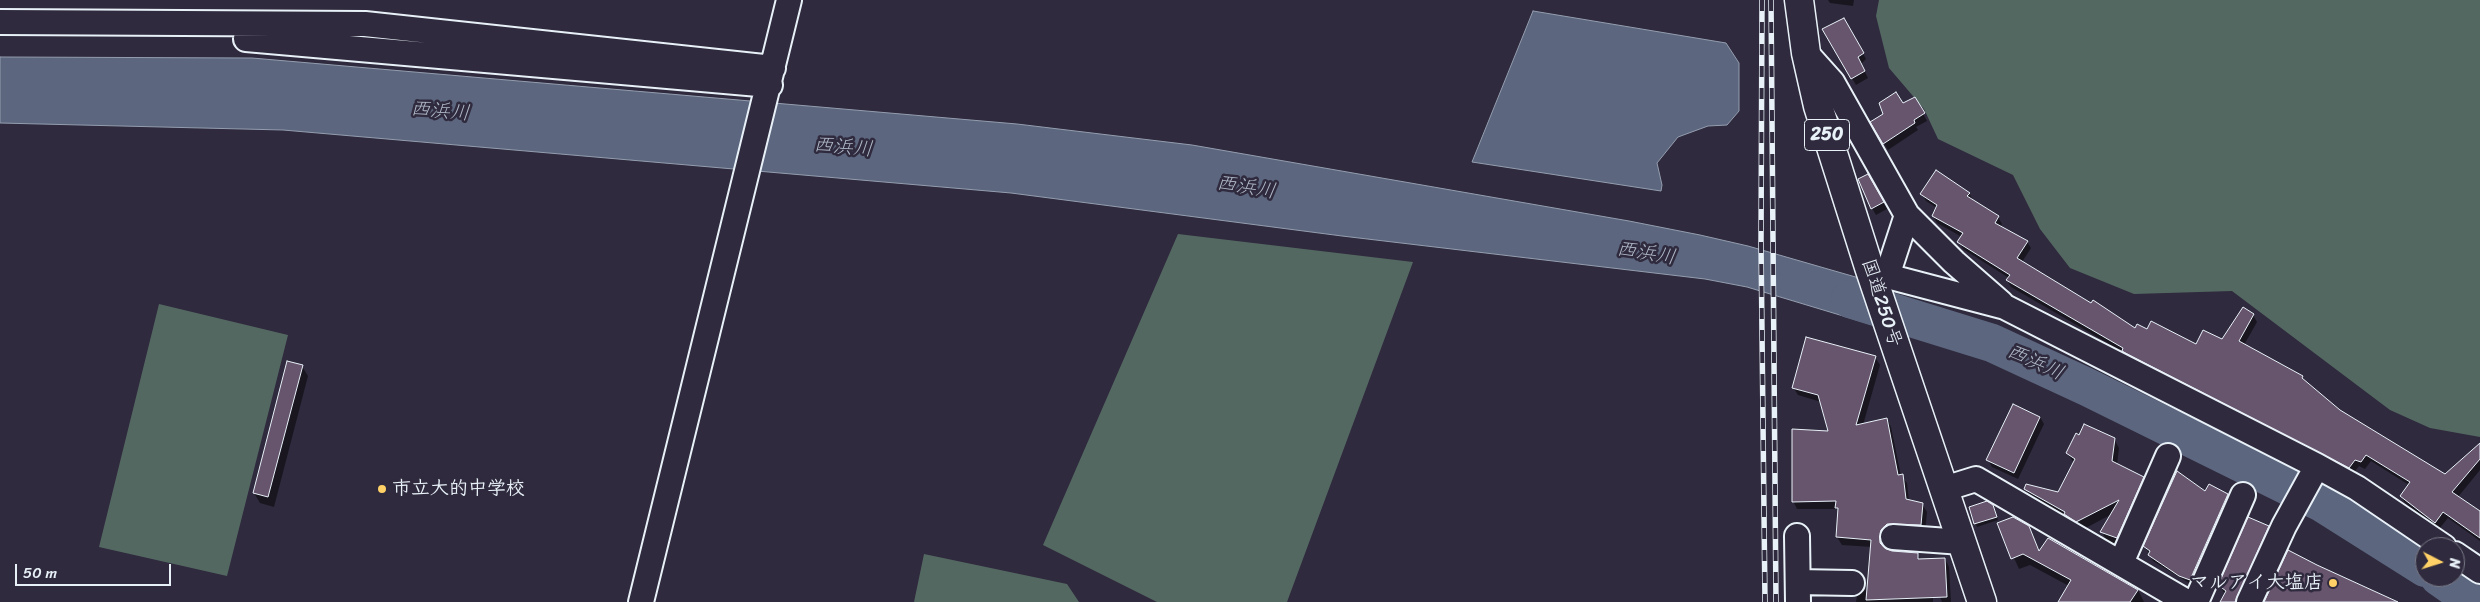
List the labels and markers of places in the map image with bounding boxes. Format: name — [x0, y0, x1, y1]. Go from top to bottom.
place label: 市立大的中学校 — [392, 478, 525, 500]
marker: 市立大的中学校 — [376, 483, 388, 495]
place label: マルアイ大塩店 — [2190, 572, 2323, 594]
marker: マルアイ大塩店 — [2327, 577, 2339, 589]

